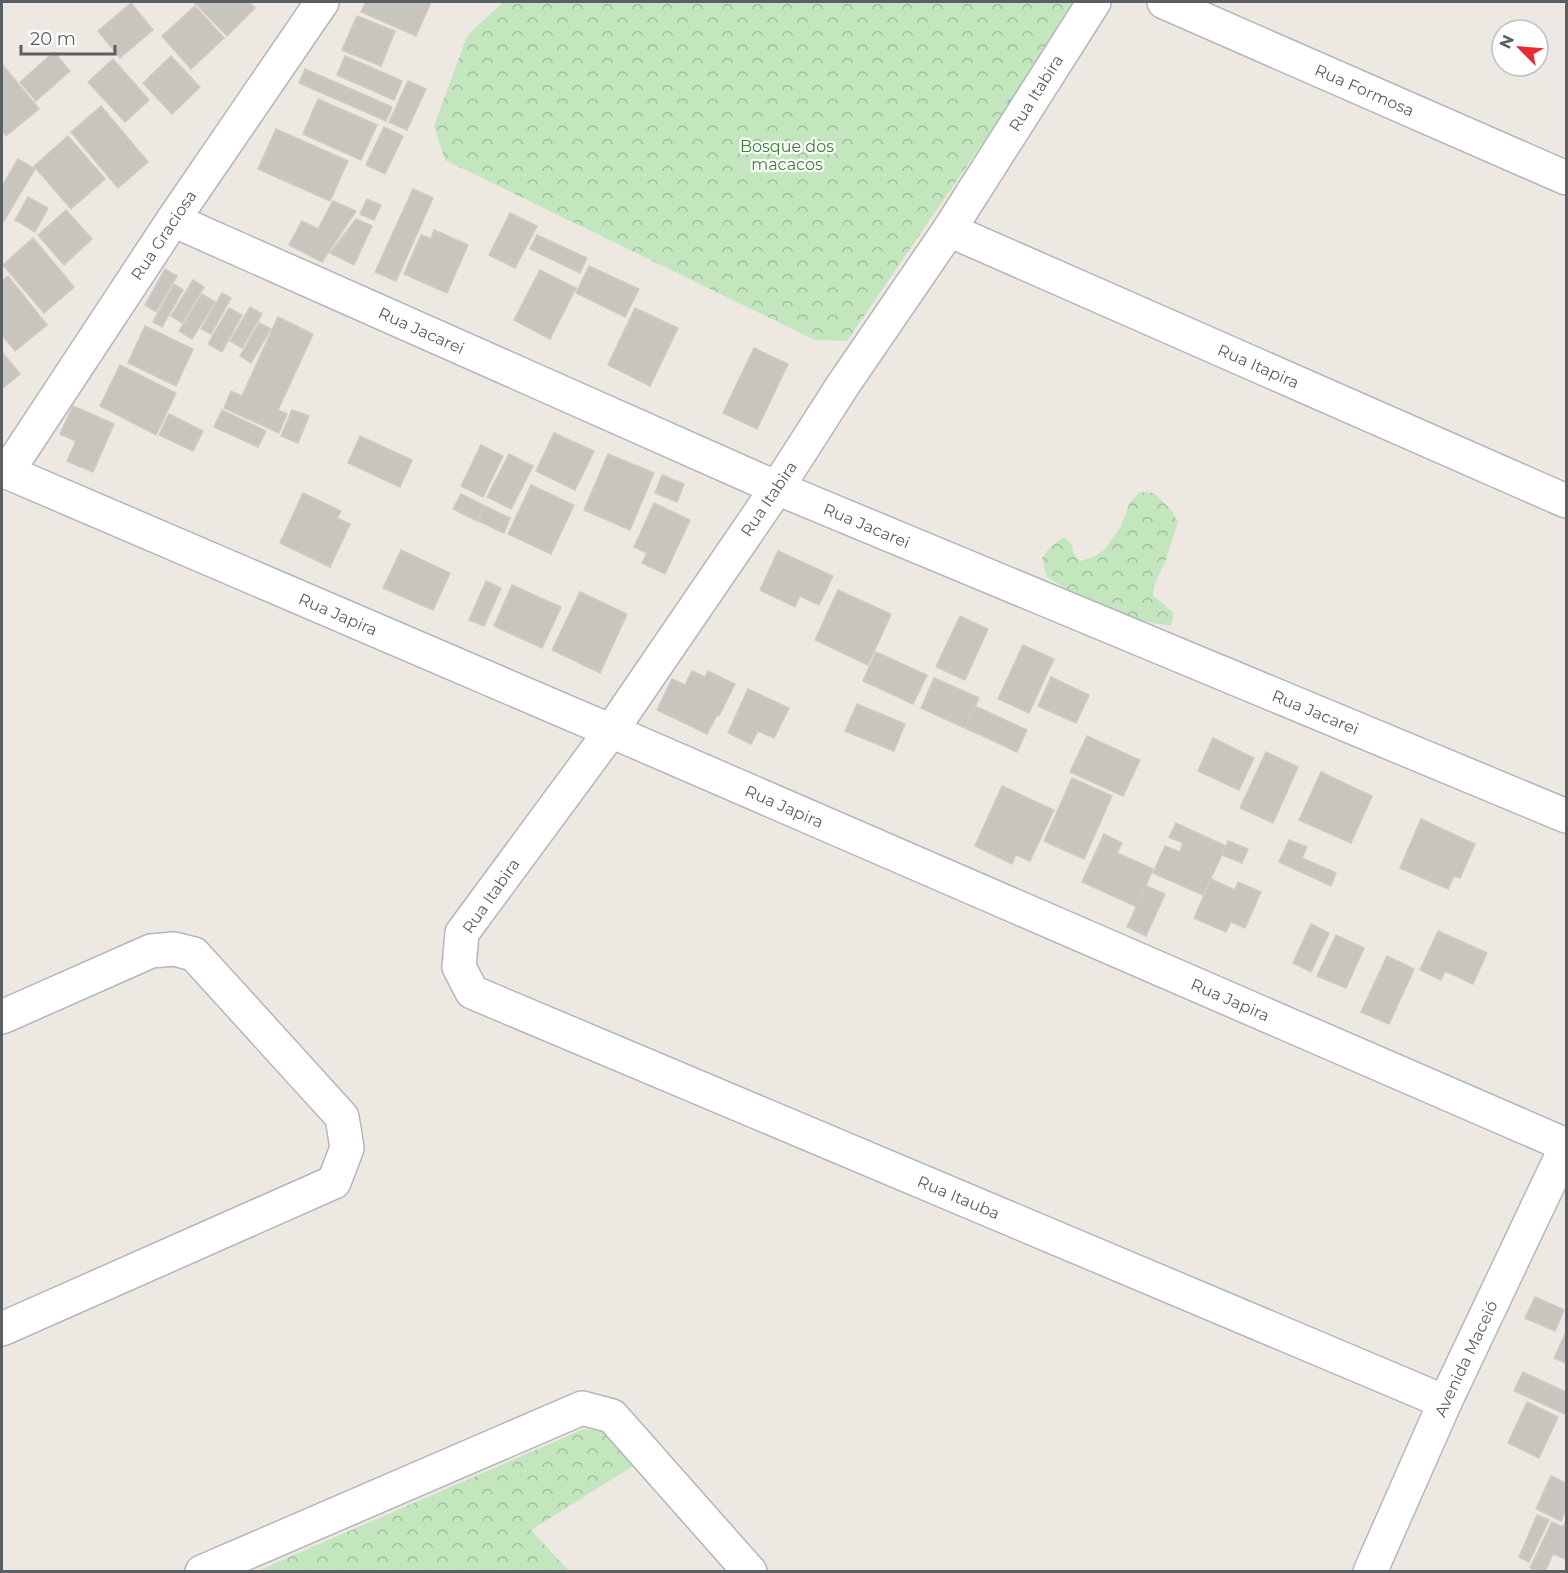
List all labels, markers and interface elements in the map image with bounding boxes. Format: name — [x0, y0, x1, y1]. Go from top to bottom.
scale bar — [21, 18, 116, 56]
north arrow — [1490, 18, 1550, 78]
text: 20 m — [30, 28, 76, 50]
text: N — [1496, 32, 1518, 52]
street label: Rua Itabira — [1005, 51, 1067, 135]
street label: Rua Formosa — [1312, 60, 1417, 120]
park label: Bosque dos macacos — [740, 137, 834, 174]
street label: Rua Graciosa — [127, 186, 200, 284]
street label: Rua Jacarei — [376, 303, 468, 358]
street label: Rua Itapira — [1215, 340, 1302, 392]
street label: Rua Itabira — [737, 458, 801, 540]
street label: Rua Jacarei — [821, 499, 913, 552]
street label: Rua Japira — [296, 589, 380, 639]
street label: Rua Jacarei — [1269, 685, 1362, 738]
street label: Rua Japira — [742, 781, 827, 832]
street label: Rua Itabira — [458, 855, 524, 937]
street label: Rua Japira — [1188, 974, 1273, 1025]
street label: Rua Itauba — [915, 1171, 1003, 1223]
street label: Avenida Maceió — [1430, 1297, 1501, 1420]

